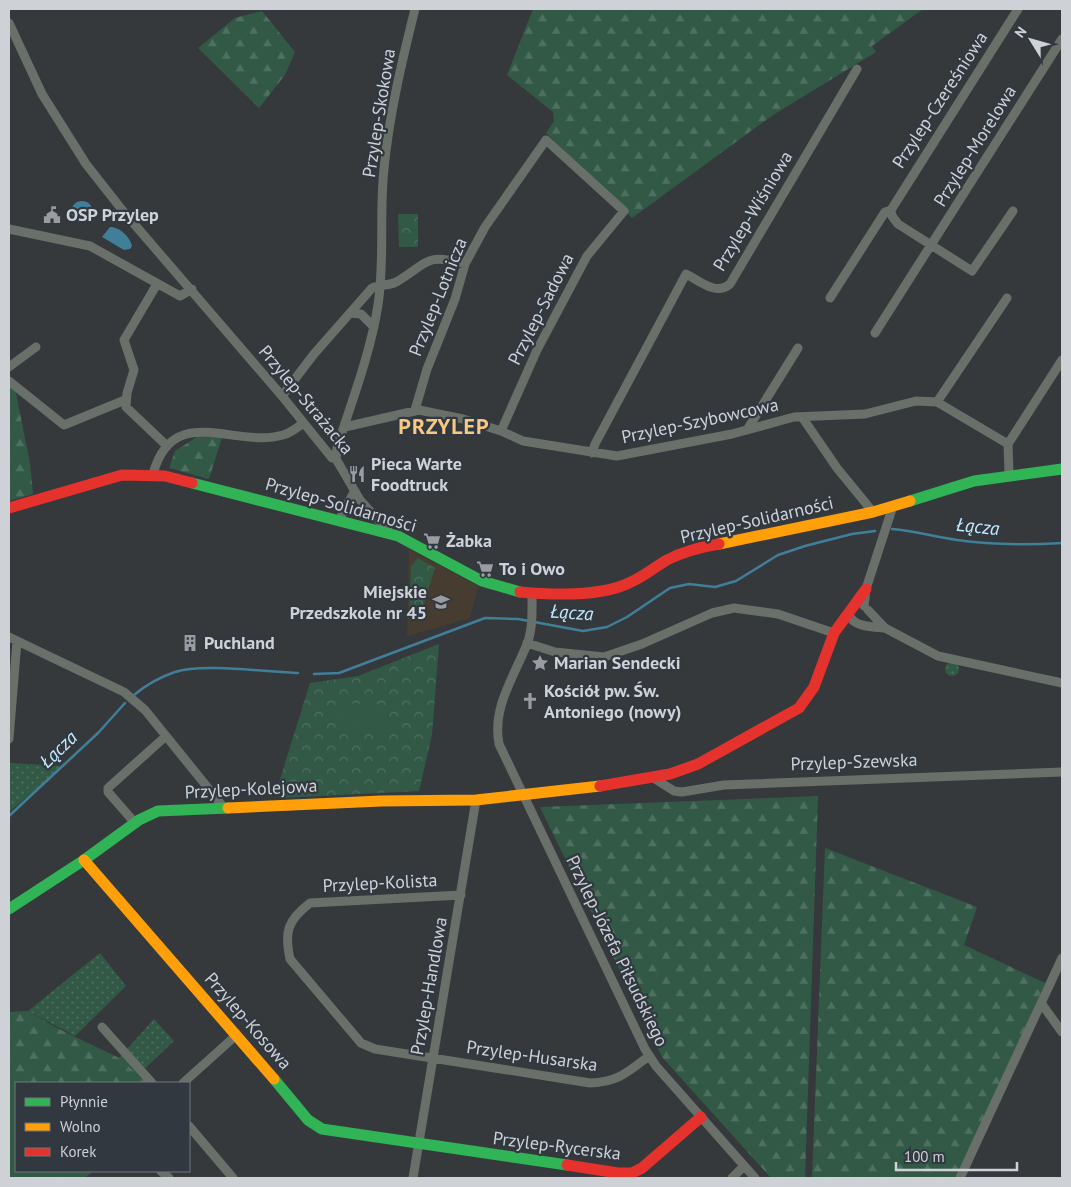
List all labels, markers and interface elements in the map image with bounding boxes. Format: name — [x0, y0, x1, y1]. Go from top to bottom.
north arrow — [1006, 15, 1056, 65]
text: N — [1011, 23, 1031, 41]
street label: Przylep-Czereśniowa — [887, 27, 992, 172]
street label: Przylep-Skokowa — [357, 47, 400, 179]
street label: Przylep-Morelowa — [928, 81, 1021, 211]
street label: Przylep-Wiśniowa — [708, 147, 797, 275]
place label: OSP Przylep — [66, 203, 159, 226]
public building icon: OSP Przylep — [42, 205, 62, 225]
street label: Przylep-Lotnicza — [403, 234, 472, 359]
street label: Przylep-Sadowa — [503, 249, 579, 368]
street label: Przylep-Strażacka — [254, 340, 359, 459]
street label: Przylep-Szybowcowa — [619, 393, 780, 448]
district label: PRZYLEP — [398, 412, 490, 440]
place label: Pieca Warte Foodtruck — [371, 452, 462, 496]
restaurant icon: Pieca Warte Foodtruck — [347, 464, 367, 484]
street label: Przylep-Solidarności — [263, 472, 420, 537]
street label: Przylep-Solidarności — [678, 491, 836, 548]
water label: Łącza — [955, 512, 1001, 540]
place label: Żabka — [446, 529, 492, 552]
supermarket icon: Żabka — [422, 531, 442, 551]
place label: To i Owo — [499, 557, 565, 580]
supermarket icon: To i Owo — [475, 559, 495, 579]
place label: Miejskie Przedszkole nr 45 — [290, 580, 427, 624]
school or university icon: Miejskie Przedszkole nr 45 — [431, 592, 451, 612]
water label: Łącza — [550, 599, 595, 626]
place label: Puchland — [204, 631, 275, 654]
building icon: Puchland — [180, 633, 200, 653]
place label: Marian Sendecki — [554, 651, 681, 674]
place icon: Marian Sendecki — [530, 653, 550, 673]
place label: Kościół pw. Św. Antoniego (nowy) — [544, 679, 681, 723]
church icon: Kościół pw. Św. Antoniego (nowy) — [520, 691, 540, 711]
water label: Łącza — [34, 725, 82, 773]
street label: Przylep-Szewska — [790, 748, 918, 775]
street label: Przylep-Kolejowa — [184, 774, 318, 803]
street label: Przylep-Józefa Piłsudskiego — [561, 851, 674, 1050]
street label: Przylep-Kolista — [322, 868, 438, 897]
street label: Przylep-Handlowa — [405, 915, 452, 1057]
street label: Przylep-Kosowa — [200, 967, 297, 1074]
street label: Przylep-Husarska — [465, 1035, 599, 1076]
legend — [15, 1082, 190, 1172]
text: Płynnie — [60, 1092, 108, 1111]
text: Wolno — [60, 1117, 100, 1136]
street label: Przylep-Rycerska — [492, 1126, 622, 1165]
scale bar — [896, 1140, 1017, 1172]
text: Korek — [60, 1142, 97, 1161]
text: 100 m — [904, 1147, 945, 1166]

